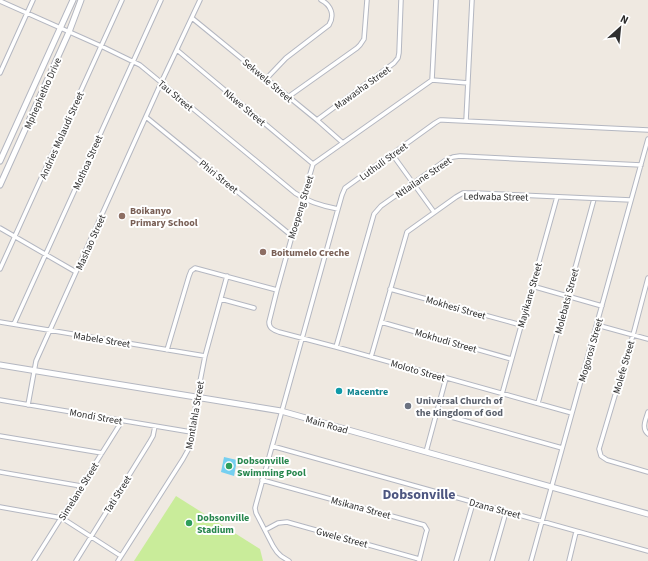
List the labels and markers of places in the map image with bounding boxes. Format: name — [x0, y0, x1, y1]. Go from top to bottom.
place label: Boikanyo Primary School — [130, 204, 198, 230]
marker: Boikanyo Primary School — [117, 211, 127, 221]
place label: Boitumelo Creche — [271, 246, 349, 260]
marker: Boitumelo Creche — [258, 247, 268, 257]
place label: Macentre — [347, 385, 388, 399]
marker: Macentre — [334, 386, 344, 396]
place label: Universal Church of the Kingdom of God — [416, 394, 503, 420]
marker: Universal Church of the Kingdom of God — [403, 401, 413, 411]
place label: Dobsonville Swimming Pool — [237, 454, 306, 480]
marker: Dobsonville Swimming Pool — [224, 461, 234, 471]
place label: Dobsonville Stadium — [197, 511, 249, 537]
marker: Dobsonville Stadium — [184, 518, 194, 528]

